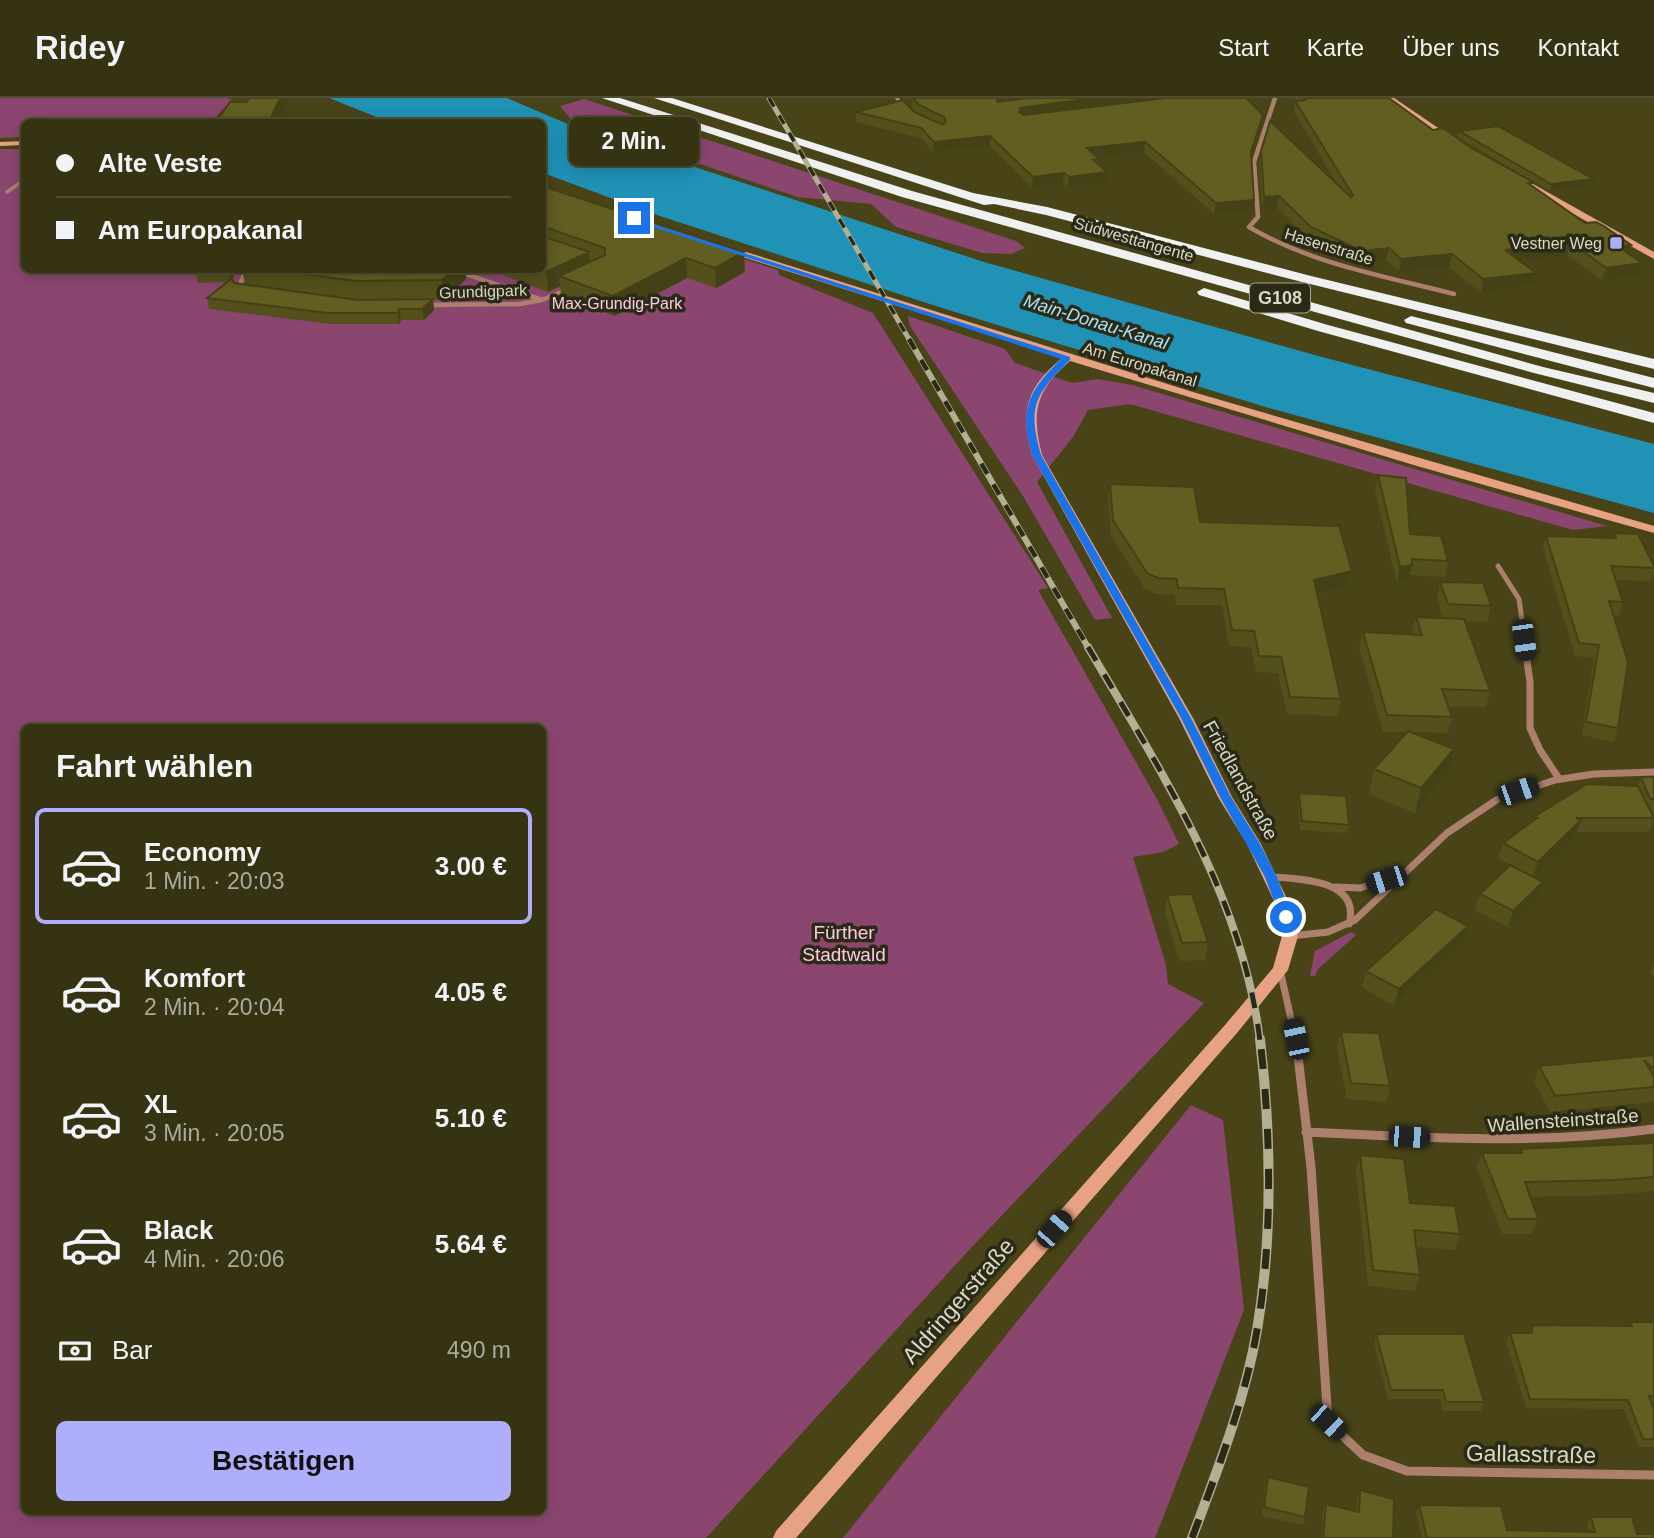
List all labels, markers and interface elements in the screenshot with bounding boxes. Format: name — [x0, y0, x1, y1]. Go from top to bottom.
text: Ridey — [35, 29, 125, 66]
text: Start — [1218, 34, 1269, 61]
text: Karte — [1307, 34, 1364, 61]
text: Über uns — [1402, 34, 1500, 61]
text: Kontakt — [1538, 34, 1619, 61]
callout: 2 Min. — [569, 116, 699, 166]
text: 2 Min. — [601, 128, 667, 154]
text: Alte Veste — [98, 148, 222, 178]
route end — [618, 202, 650, 234]
street label: Südwesttangente — [1072, 214, 1196, 265]
text: Am Europakanal — [98, 215, 303, 245]
street label: Hasenstraße — [1283, 225, 1375, 268]
place label: Vestner Weg — [1511, 235, 1602, 252]
marker: Vestner Weg — [1608, 235, 1624, 251]
street label: Grundigpark — [439, 281, 528, 302]
road number: G108 — [1250, 284, 1310, 313]
water label: Main-Donau-Kanal — [1021, 290, 1172, 354]
park label: Max-Grundig-Park — [552, 295, 683, 312]
street label: Am Europakanal — [1081, 339, 1199, 390]
car — [1511, 618, 1538, 662]
street label: Friedlandstraße — [1199, 717, 1282, 844]
text: Fahrt wählen — [56, 748, 253, 784]
car — [1495, 774, 1542, 808]
icon: car — [60, 835, 123, 898]
text: Economy — [144, 837, 261, 867]
text: 3.00 € — [435, 851, 507, 881]
car — [1363, 864, 1410, 896]
text: 1 Min. · 20:03 — [144, 868, 285, 894]
route start — [1270, 901, 1302, 933]
park label: Fürther Stadtwald — [802, 922, 886, 965]
icon: car — [60, 961, 123, 1024]
text: Komfort — [144, 963, 245, 993]
text: 4.05 € — [435, 977, 507, 1007]
text: 2 Min. · 20:04 — [144, 994, 285, 1020]
car — [1282, 1016, 1311, 1062]
icon: car — [60, 1087, 123, 1150]
text: XL — [144, 1089, 177, 1119]
text: 5.10 € — [435, 1103, 507, 1133]
street label: Wallensteinstraße — [1487, 1105, 1639, 1136]
text: 3 Min. · 20:05 — [144, 1120, 285, 1146]
car — [1388, 1125, 1431, 1149]
car — [1033, 1206, 1076, 1252]
icon: car — [60, 1213, 123, 1276]
text: Black — [144, 1215, 213, 1245]
text: 5.64 € — [435, 1229, 507, 1259]
street label: Aldringerstraße — [897, 1233, 1019, 1369]
text: 4 Min. · 20:06 — [144, 1246, 285, 1272]
icon: cash — [56, 1332, 94, 1370]
text: Bar — [112, 1335, 152, 1365]
text: 490 m — [447, 1337, 511, 1363]
car — [1306, 1400, 1351, 1444]
button: Bestätigen — [56, 1421, 511, 1501]
street label: Gallasstraße — [1466, 1440, 1596, 1468]

